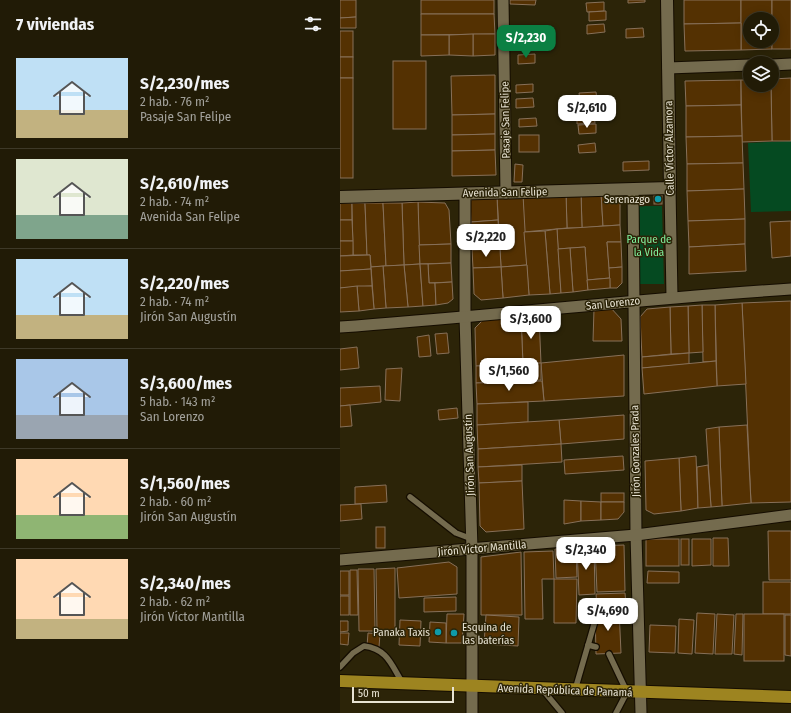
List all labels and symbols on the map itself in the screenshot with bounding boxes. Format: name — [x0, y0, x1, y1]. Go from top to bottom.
pin: S/2,230 — [489, 25, 563, 59]
street label: Pasaje San Felipe — [498, 81, 513, 159]
pin: S/2,610 — [550, 95, 624, 129]
street label: Calle Víctor Alzamora — [662, 100, 677, 196]
street label: Avenida San Felipe — [463, 185, 547, 200]
place label: Serenazgo — [604, 193, 650, 206]
marker: Serenazgo — [653, 194, 663, 204]
pin: S/2,220 — [449, 224, 523, 258]
park label: Parque de la Vida — [626, 233, 672, 259]
street label: San Lorenzo — [585, 294, 641, 313]
pin: S/3,600 — [494, 306, 568, 340]
pin: S/1,560 — [472, 358, 546, 392]
street label: Jirón Gonzales Prada — [628, 405, 643, 497]
street label: Jirón San Augustín — [462, 414, 477, 496]
pin: S/2,340 — [549, 537, 623, 571]
street label: Jirón Víctor Mantilla — [437, 538, 527, 559]
pin: S/4,690 — [571, 598, 645, 632]
place label: Esquina de las baterías — [462, 621, 514, 647]
place label: Panaka Taxis — [373, 626, 430, 639]
marker: Panaka Taxis — [433, 627, 443, 637]
marker: Esquina de las baterías — [449, 628, 459, 638]
street label: Avenida República de Panamá — [497, 682, 633, 699]
scale bar — [352, 685, 454, 704]

